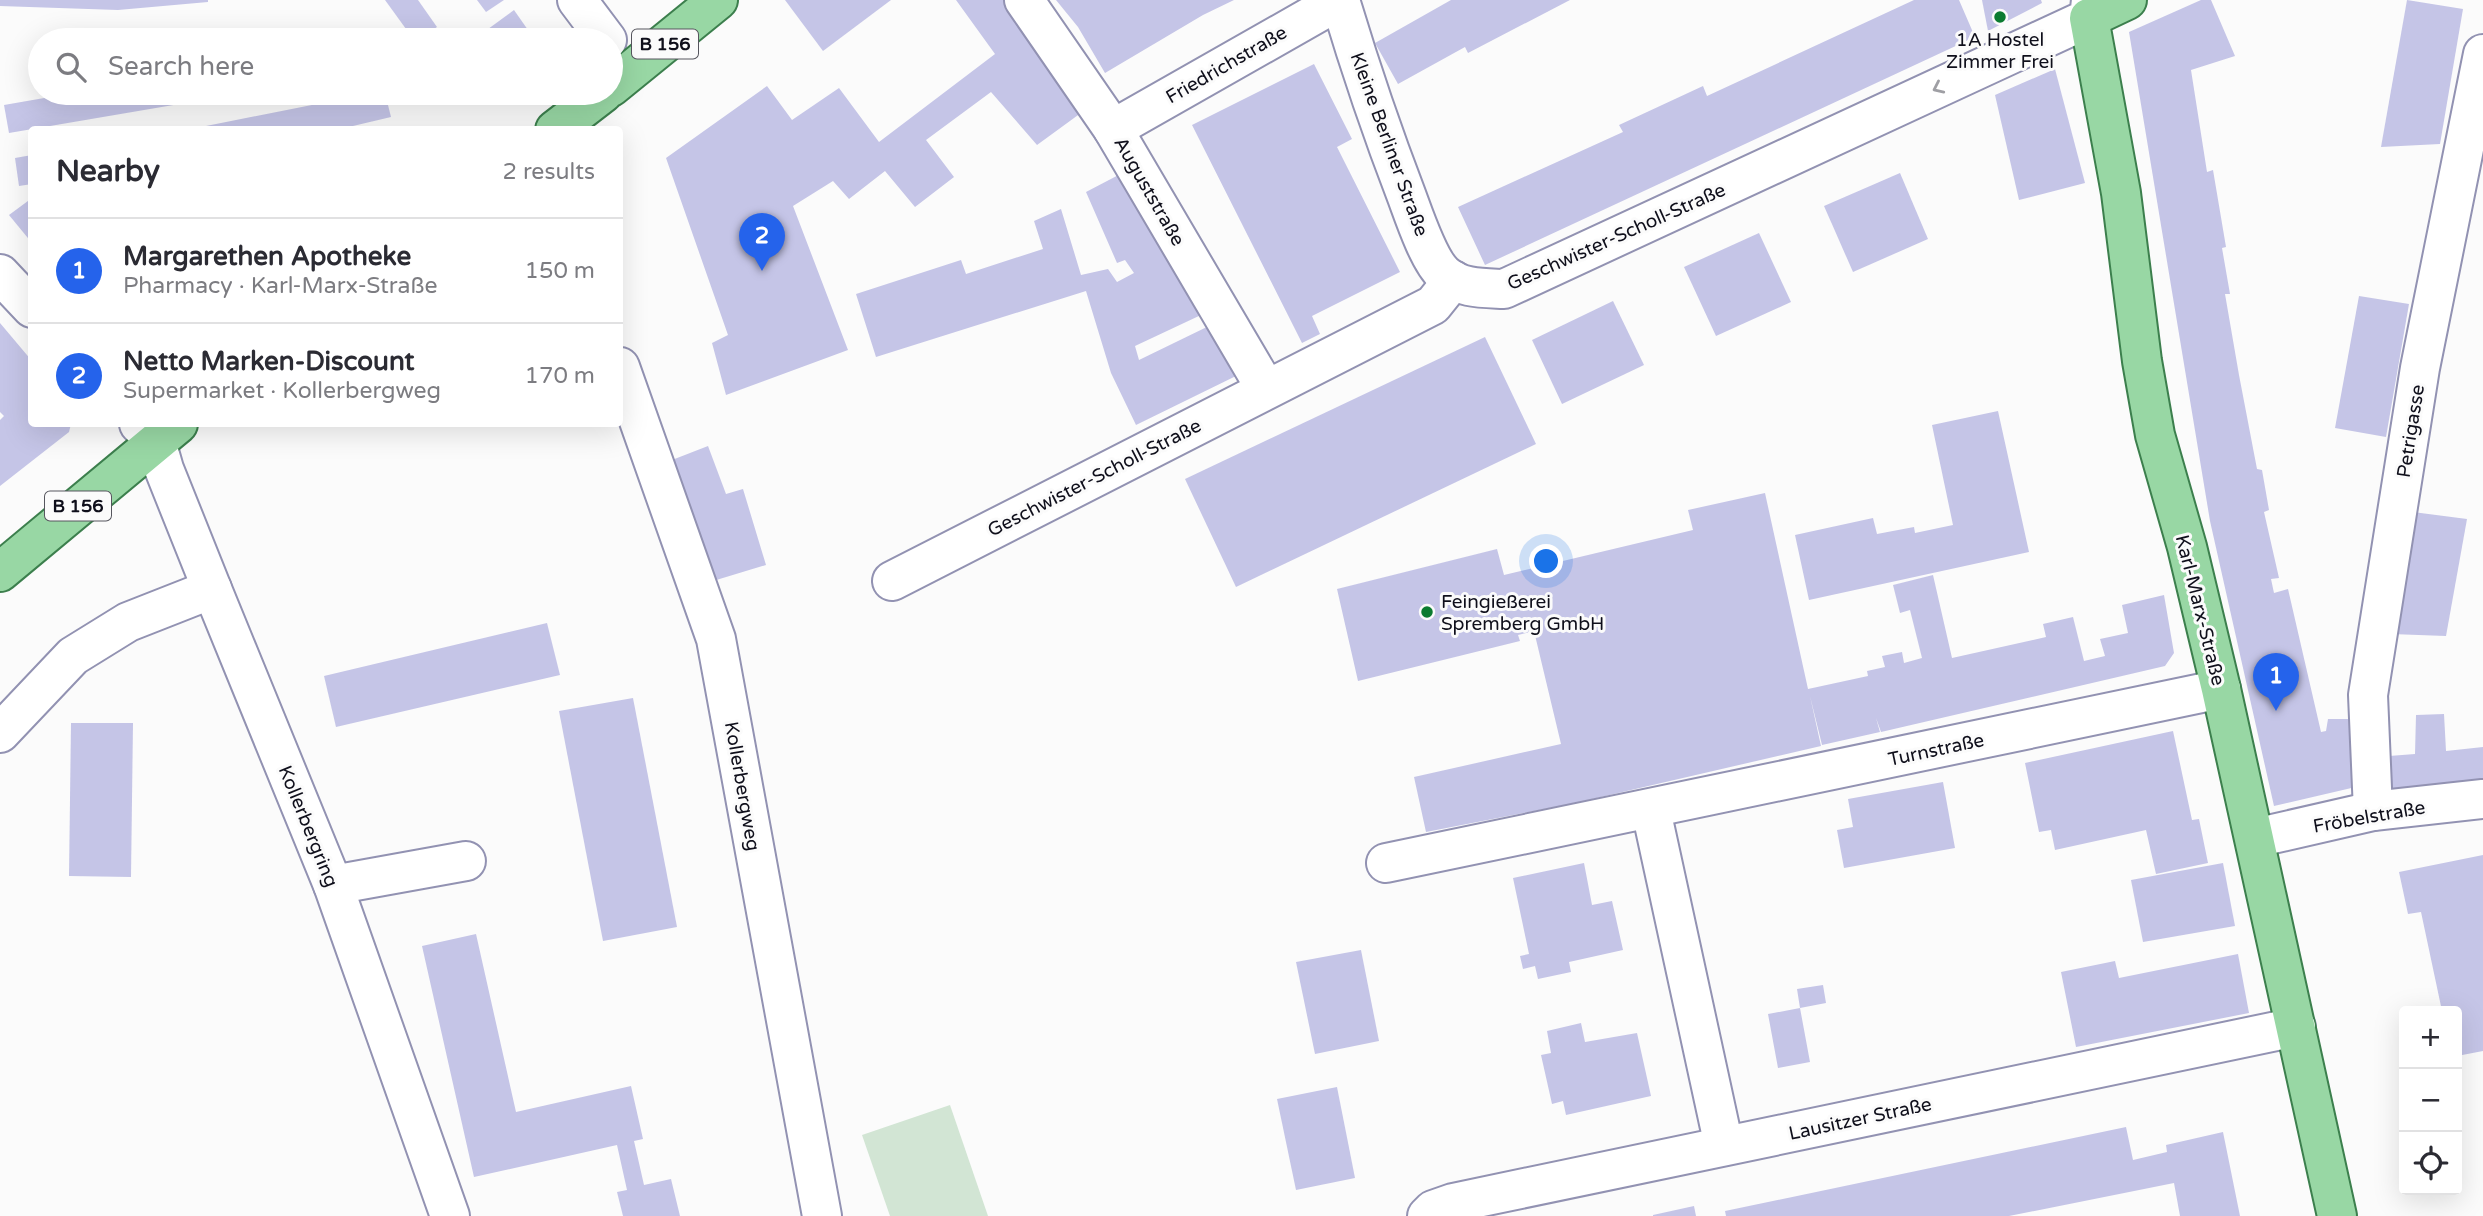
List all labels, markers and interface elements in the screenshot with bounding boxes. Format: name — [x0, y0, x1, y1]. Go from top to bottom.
marker: 1A Hostel Zimmer Frei — [1992, 9, 2008, 25]
street label: Friedrichstraße — [1162, 21, 1291, 108]
search box — [28, 28, 623, 105]
road number: B 156 — [632, 29, 698, 58]
place label: 1A Hostel Zimmer Frei — [1946, 29, 2054, 73]
icon: search — [52, 48, 90, 86]
street label: Kleine Berliner Straße — [1346, 49, 1433, 239]
text: Search here — [108, 51, 254, 82]
one-way arrow — [1933, 80, 1945, 94]
street label: Auguststraße — [1109, 133, 1189, 250]
text: Nearby — [56, 153, 160, 190]
text: 2 results — [502, 158, 595, 186]
street label: Geschwister-Scholl-Straße — [1504, 179, 1729, 295]
pin: 2 — [739, 213, 785, 271]
text: Margarethen Apotheke — [123, 241, 411, 272]
text: 1 — [72, 257, 86, 285]
text: 150 m — [525, 257, 595, 285]
text: Pharmacy · Karl-Marx-Straße — [123, 272, 438, 300]
text: Netto Marken-Discount — [123, 346, 414, 377]
text: 2 — [72, 362, 86, 390]
text: 170 m — [525, 362, 595, 390]
text: Supermarket · Kollerbergweg — [123, 377, 441, 405]
street label: Petrigasse — [2393, 383, 2429, 479]
street label: Geschwister-Scholl-Straße — [984, 414, 1205, 541]
road number: B 156 — [45, 492, 111, 520]
street label: Karl-Marx-Straße — [2171, 533, 2229, 688]
your location — [1529, 544, 1563, 578]
place label: Feingießerei Spremberg GmbH — [1441, 591, 1604, 635]
marker: Feingießerei Spremberg GmbH — [1419, 604, 1435, 620]
pin: 1 — [2253, 653, 2299, 711]
street label: Kollerbergweg — [720, 720, 764, 853]
street label: Turnstraße — [1886, 729, 1986, 771]
street label: Kollerbergring — [274, 762, 342, 890]
street label: Fröbelstraße — [2311, 796, 2427, 838]
map controls — [2399, 1006, 2462, 1195]
button: + — [2399, 1006, 2462, 1069]
button: − — [2399, 1069, 2462, 1132]
street label: Lausitzer Straße — [1787, 1093, 1934, 1145]
button: locate — [2399, 1132, 2462, 1195]

